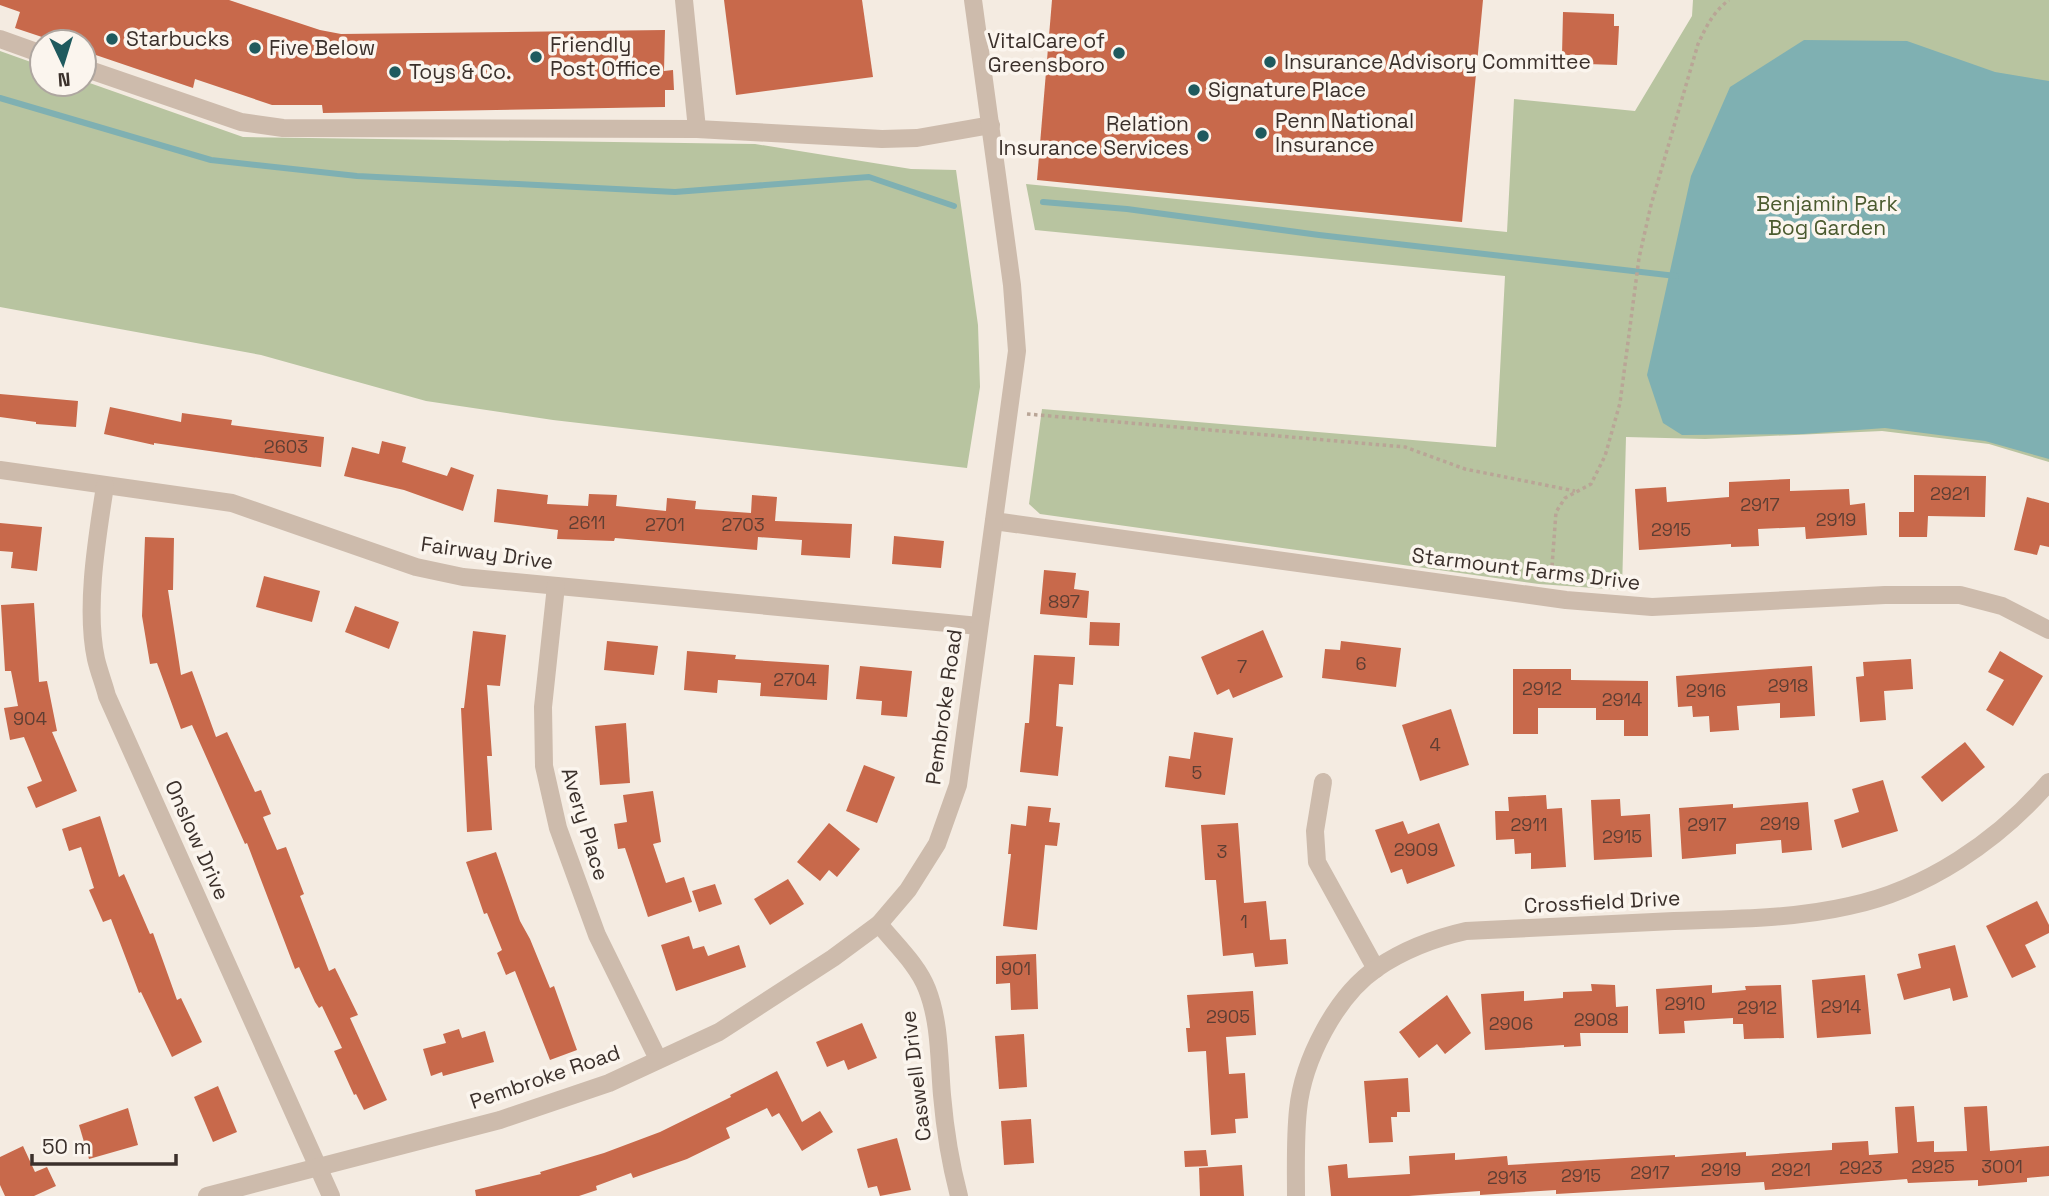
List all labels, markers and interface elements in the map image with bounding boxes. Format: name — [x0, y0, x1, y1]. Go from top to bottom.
place label: Starbucks — [126, 25, 230, 52]
place label: VitalCare of Greensboro — [987, 27, 1105, 78]
north arrow — [28, 28, 98, 98]
marker: Starbucks — [104, 31, 120, 47]
place label: Friendly Post Office — [550, 31, 661, 82]
place label: Five Below — [269, 34, 375, 61]
marker: Five Below — [247, 40, 263, 56]
marker: VitalCare of Greensboro — [1111, 45, 1127, 61]
place label: Insurance Advisory Committee — [1284, 48, 1591, 75]
marker: Friendly Post Office — [528, 49, 544, 65]
marker: Insurance Advisory Committee — [1262, 54, 1278, 70]
place label: Toys & Co. — [409, 58, 511, 85]
marker: Toys & Co. — [387, 64, 403, 80]
text: N — [57, 67, 71, 92]
place label: Signature Place — [1208, 76, 1366, 103]
marker: Signature Place — [1186, 82, 1202, 98]
place label: Penn National Insurance — [1275, 107, 1414, 158]
place label: Relation Insurance Services — [998, 110, 1189, 161]
marker: Penn National Insurance — [1253, 125, 1269, 141]
marker: Relation Insurance Services — [1195, 128, 1211, 144]
park label: Benjamin Park Bog Garden — [1756, 190, 1898, 241]
house number: 2603 — [264, 435, 308, 458]
house number: 2921 — [1930, 482, 1970, 505]
house number: 2917 — [1740, 493, 1780, 516]
house number: 2919 — [1816, 508, 1856, 531]
house number: 2611 — [569, 511, 605, 534]
house number: 2701 — [645, 513, 685, 536]
house number: 2703 — [721, 513, 765, 536]
house number: 2915 — [1651, 518, 1691, 541]
street label: Fairway Drive — [419, 530, 555, 575]
street label: Starmount Farms Drive — [1410, 541, 1642, 596]
house number: 897 — [1048, 590, 1080, 613]
street label: Pembroke Road — [919, 627, 968, 787]
house number: 6 — [1355, 652, 1367, 675]
house number: 7 — [1237, 655, 1247, 678]
house number: 2704 — [773, 668, 817, 691]
house number: 2918 — [1768, 674, 1808, 697]
house number: 2912 — [1522, 677, 1562, 700]
house number: 2916 — [1686, 679, 1726, 702]
house number: 2914 — [1602, 688, 1642, 711]
house number: 904 — [13, 707, 47, 730]
house number: 4 — [1429, 733, 1441, 756]
house number: 5 — [1192, 761, 1202, 784]
street label: Avery Place — [555, 764, 615, 884]
street label: Onslow Drive — [159, 776, 236, 904]
house number: 2919 — [1760, 812, 1800, 835]
house number: 2911 — [1511, 813, 1547, 836]
house number: 2917 — [1687, 813, 1727, 836]
house number: 2915 — [1602, 825, 1642, 848]
house number: 2909 — [1394, 838, 1438, 861]
house number: 3 — [1217, 840, 1227, 863]
street label: Crossfield Drive — [1523, 884, 1681, 919]
house number: 1 — [1240, 910, 1248, 933]
house number: 901 — [1001, 957, 1031, 980]
house number: 2910 — [1665, 992, 1705, 1015]
house number: 2914 — [1821, 995, 1861, 1018]
house number: 2912 — [1737, 996, 1777, 1019]
house number: 2905 — [1206, 1005, 1250, 1028]
house number: 2908 — [1574, 1008, 1618, 1031]
street label: Caswell Drive — [894, 1009, 937, 1143]
house number: 2906 — [1489, 1012, 1533, 1035]
street label: Pembroke Road — [466, 1038, 623, 1115]
scale bar — [32, 1122, 175, 1166]
text: 50 m — [42, 1133, 92, 1160]
house number: 2925 — [1911, 1155, 1955, 1178]
house number: 3001 — [1981, 1155, 2023, 1178]
house number: 2923 — [1839, 1156, 1883, 1179]
house number: 2919 — [1701, 1158, 1741, 1181]
house number: 2921 — [1771, 1158, 1811, 1181]
house number: 2917 — [1630, 1161, 1670, 1184]
house number: 2915 — [1561, 1164, 1601, 1187]
house number: 2913 — [1487, 1166, 1527, 1189]

